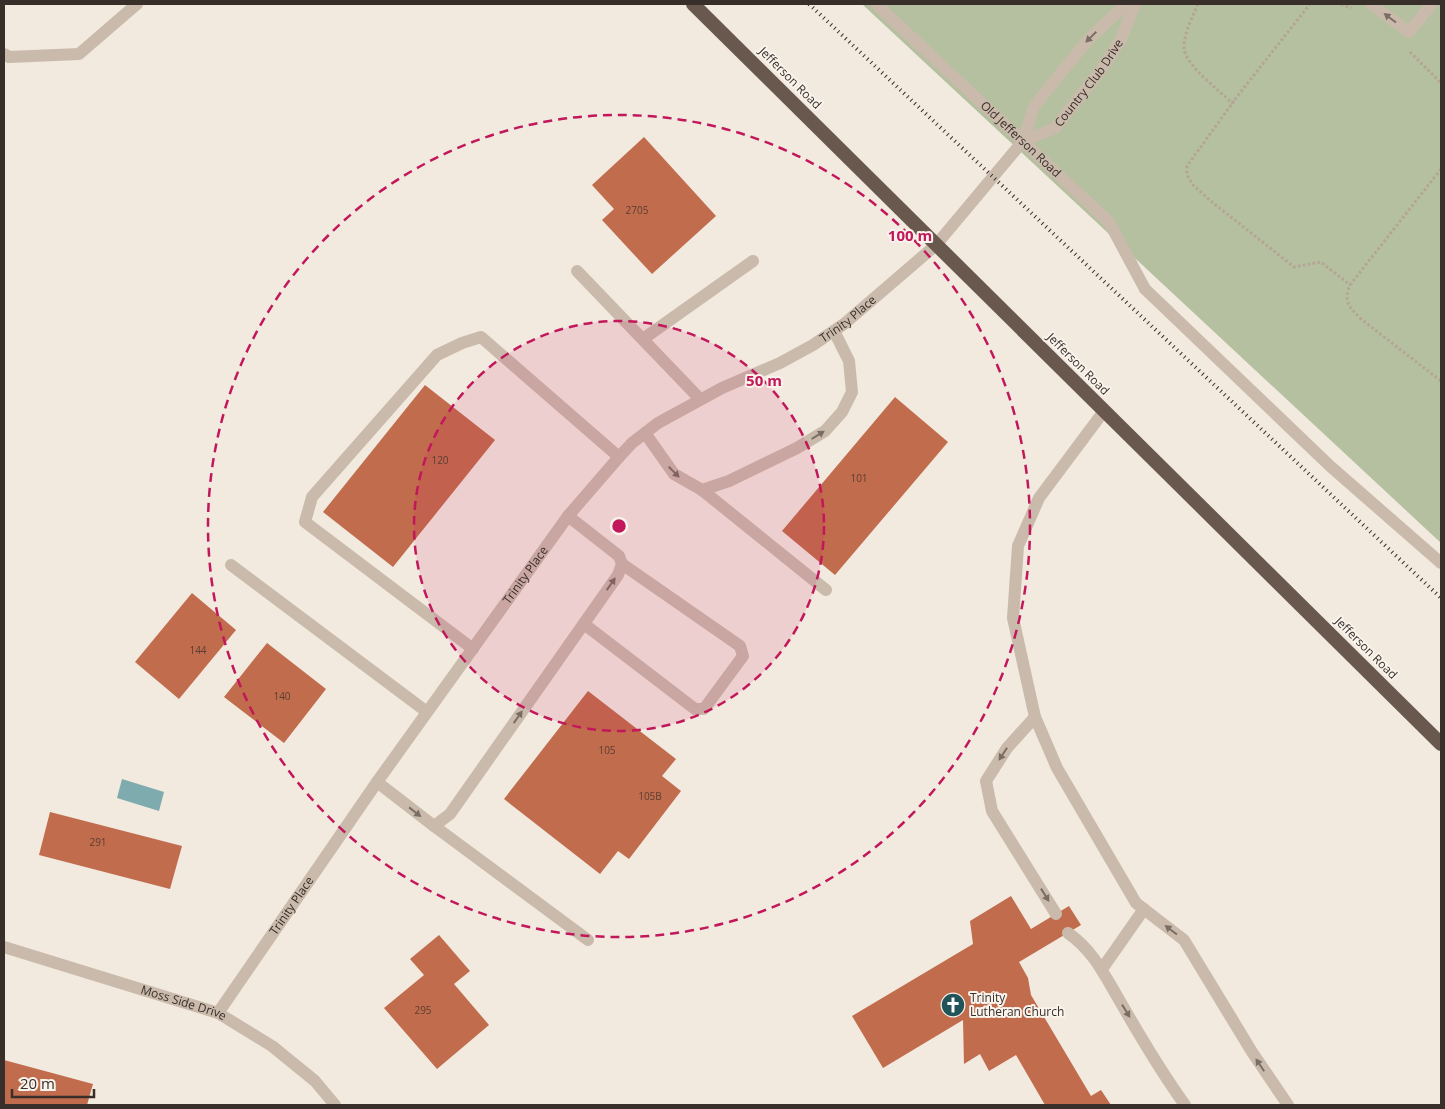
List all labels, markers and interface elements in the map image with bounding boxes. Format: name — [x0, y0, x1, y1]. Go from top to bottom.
one-way arrow — [1383, 13, 1397, 23]
one-way arrow — [1085, 31, 1097, 43]
street label: Country Club Drive — [1050, 35, 1127, 130]
street label: Jefferson Road — [755, 42, 825, 113]
street label: Old Jefferson Road — [977, 97, 1065, 181]
house number: 2705 — [626, 203, 649, 217]
text: 100 m — [888, 225, 932, 245]
street label: Trinity Place — [816, 291, 880, 346]
street label: Jefferson Road — [1043, 328, 1113, 399]
text: 50 m — [746, 370, 782, 390]
one-way arrow — [811, 430, 825, 440]
house number: 120 — [431, 453, 449, 467]
one-way arrow — [668, 466, 680, 478]
house number: 101 — [850, 471, 868, 485]
centre of rings — [610, 517, 628, 535]
street label: Trinity Place — [498, 542, 552, 607]
one-way arrow — [606, 577, 616, 591]
street label: Jefferson Road — [1331, 612, 1401, 683]
house number: 144 — [189, 643, 207, 657]
house number: 140 — [273, 689, 291, 703]
one-way arrow — [513, 710, 523, 724]
house number: 105 — [598, 743, 616, 757]
one-way arrow — [998, 747, 1008, 760]
house number: 105B — [638, 789, 662, 803]
one-way arrow — [408, 806, 421, 817]
house number: 291 — [89, 835, 107, 849]
street label: Trinity Place — [265, 873, 318, 938]
one-way arrow — [1040, 889, 1049, 902]
one-way arrow — [1164, 925, 1178, 935]
street label: Moss Side Drive — [139, 981, 230, 1024]
place label: Trinity Lutheran Church — [970, 989, 1064, 1020]
church icon: Trinity Lutheran Church — [940, 992, 966, 1018]
house number: 295 — [414, 1003, 432, 1017]
one-way arrow — [1121, 1005, 1130, 1018]
one-way arrow — [1255, 1058, 1265, 1072]
scale bar — [12, 1066, 95, 1098]
text: 20 m — [20, 1073, 55, 1093]

